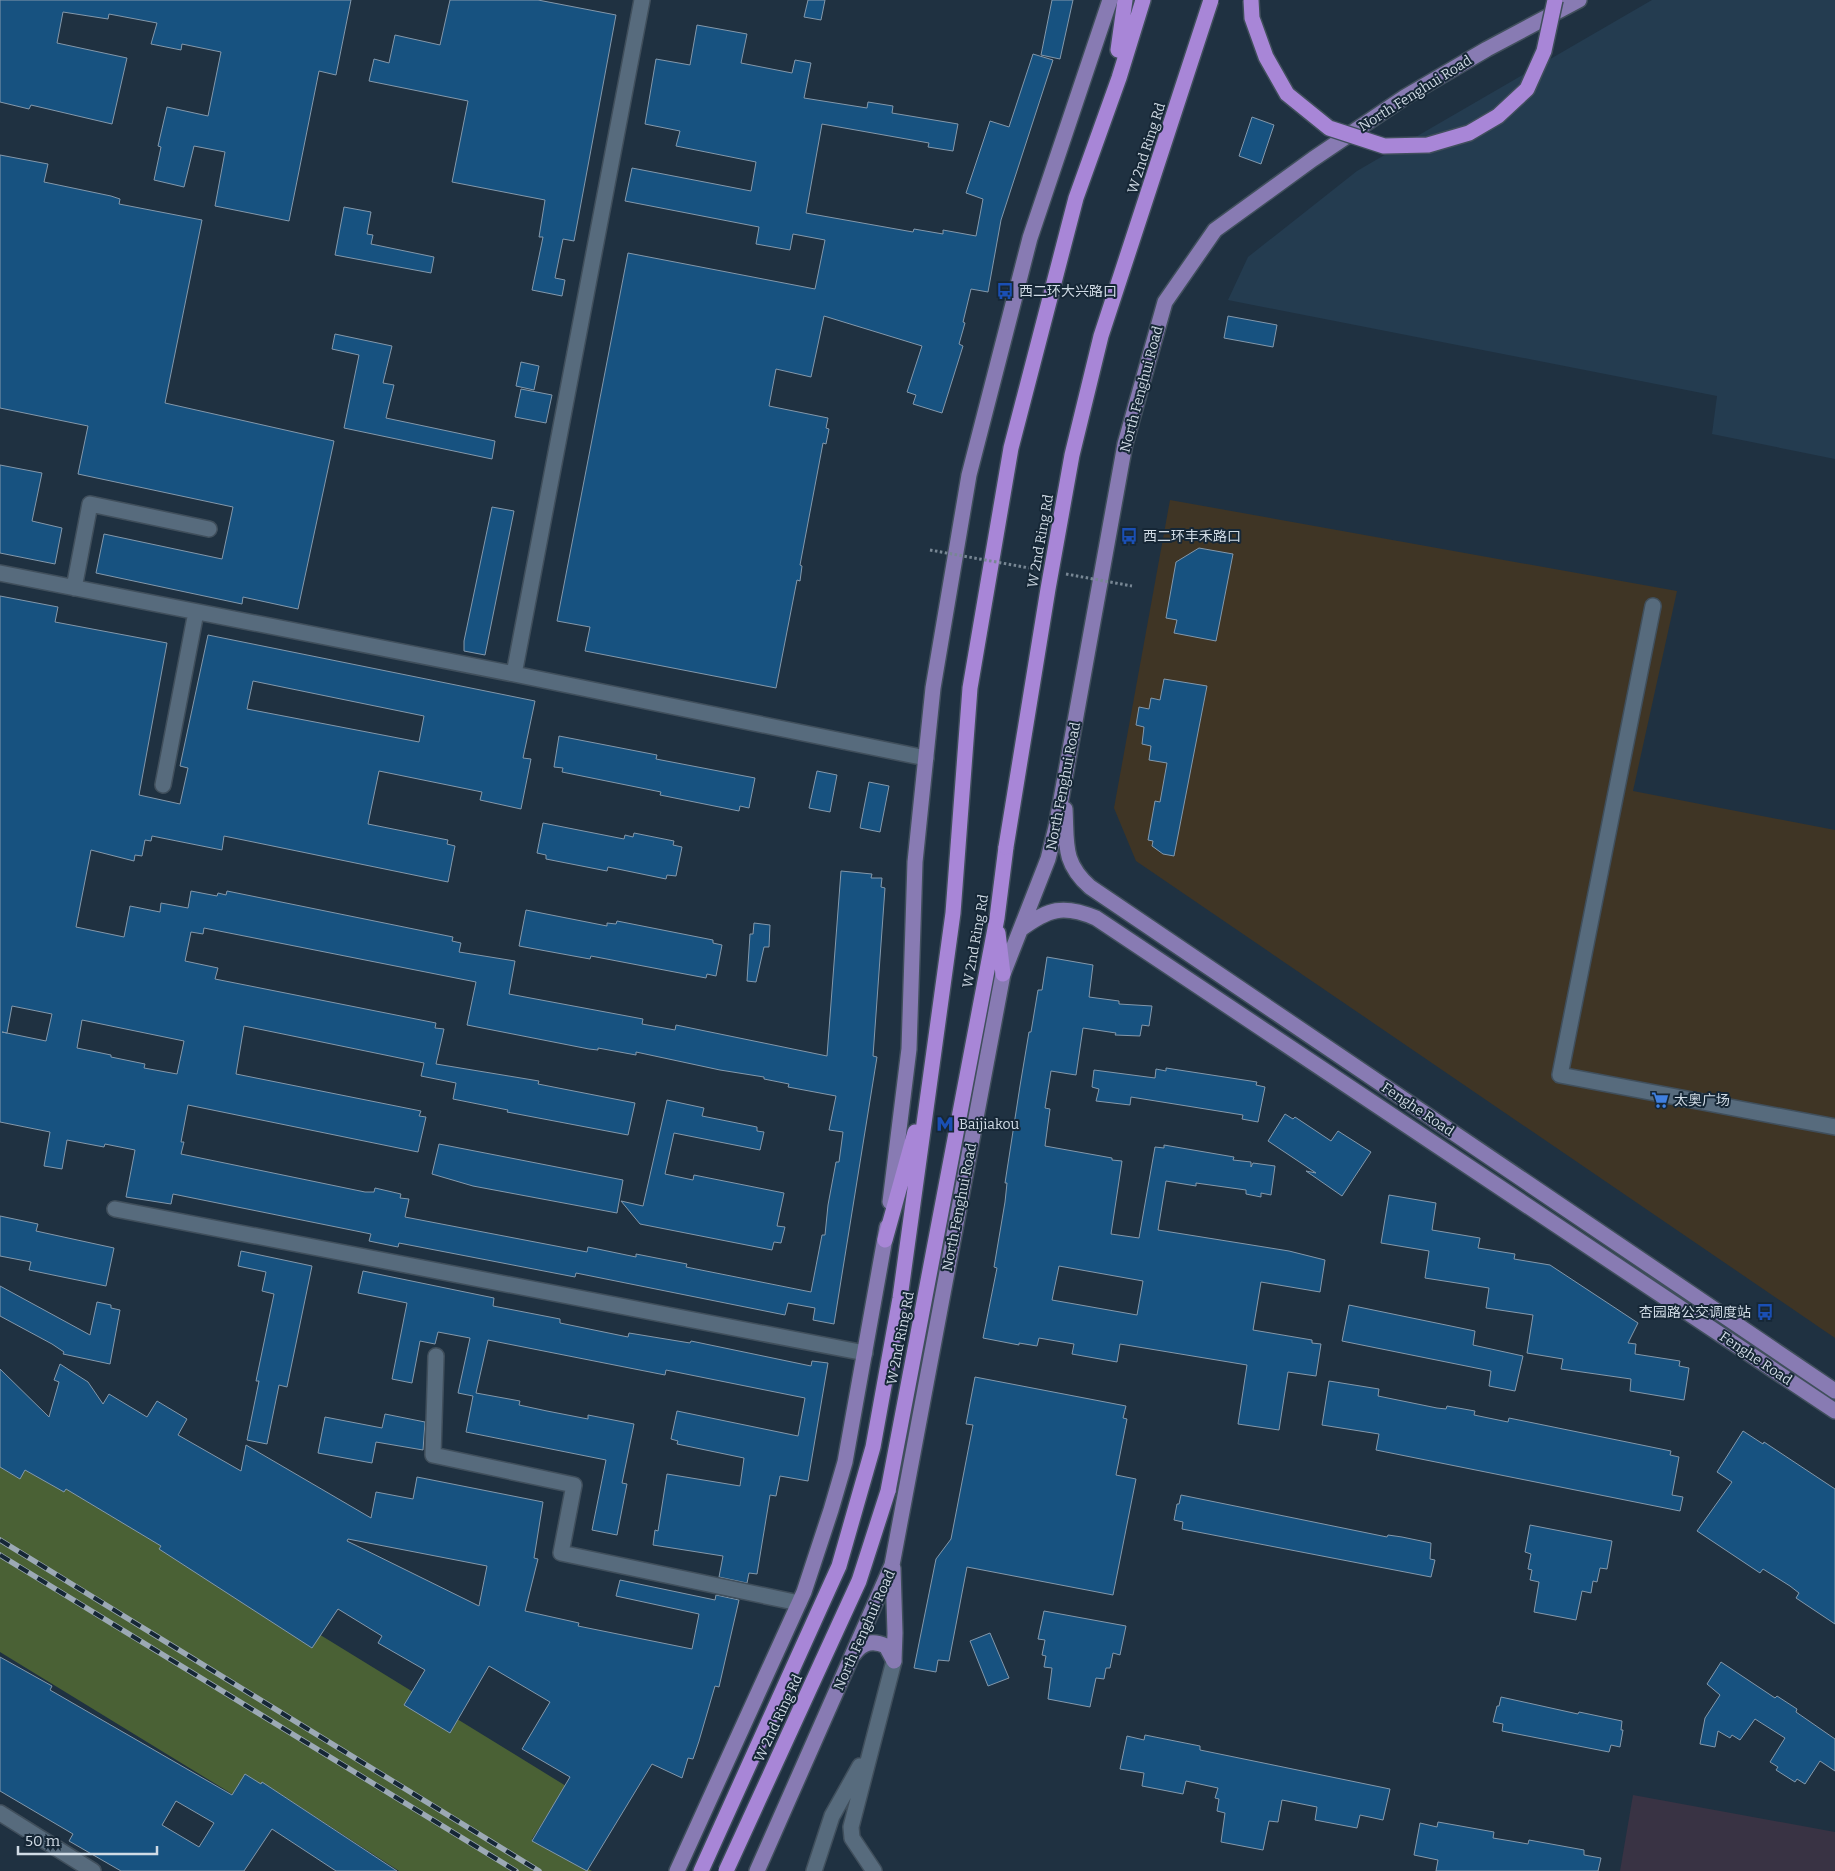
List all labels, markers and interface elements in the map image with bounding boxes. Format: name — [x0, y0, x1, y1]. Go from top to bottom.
street label: North Fenghui Road — [1356, 52, 1475, 135]
street label: W 2nd Ring Rd — [1124, 101, 1169, 196]
bus stop icon: 西二环大兴路口 — [995, 281, 1015, 301]
place label: 西二环大兴路口 — [1019, 283, 1117, 300]
street label: North Fenghui Road — [1116, 324, 1167, 454]
street label: W 2nd Ring Rd — [1024, 493, 1057, 589]
bus stop icon: 西二环丰禾路口 — [1119, 526, 1139, 546]
place label: 西二环丰禾路口 — [1143, 528, 1241, 545]
street label: North Fenghui Road — [1043, 721, 1084, 852]
street label: W 2nd Ring Rd — [959, 893, 992, 989]
street label: Fenghe Road — [1378, 1079, 1457, 1140]
supermarket icon: 太奥广场 — [1650, 1090, 1670, 1110]
place label: 太奥广场 — [1674, 1092, 1730, 1109]
metro station icon: Baijiakou — [935, 1114, 955, 1134]
place label: Baijiakou — [959, 1116, 1020, 1133]
street label: North Fenghui Road — [939, 1142, 980, 1273]
street label: W 2nd Ring Rd — [883, 1290, 918, 1386]
bus stop icon: 杏园路公交调度站 — [1755, 1302, 1775, 1322]
place label: 杏园路公交调度站 — [1639, 1304, 1751, 1321]
street label: Fenghe Road — [1716, 1328, 1795, 1389]
street label: North Fenghui Road — [830, 1567, 899, 1693]
street label: W 2nd Ring Rd — [751, 1672, 806, 1765]
scale bar — [18, 1824, 156, 1856]
text: 50 m — [25, 1832, 61, 1850]

